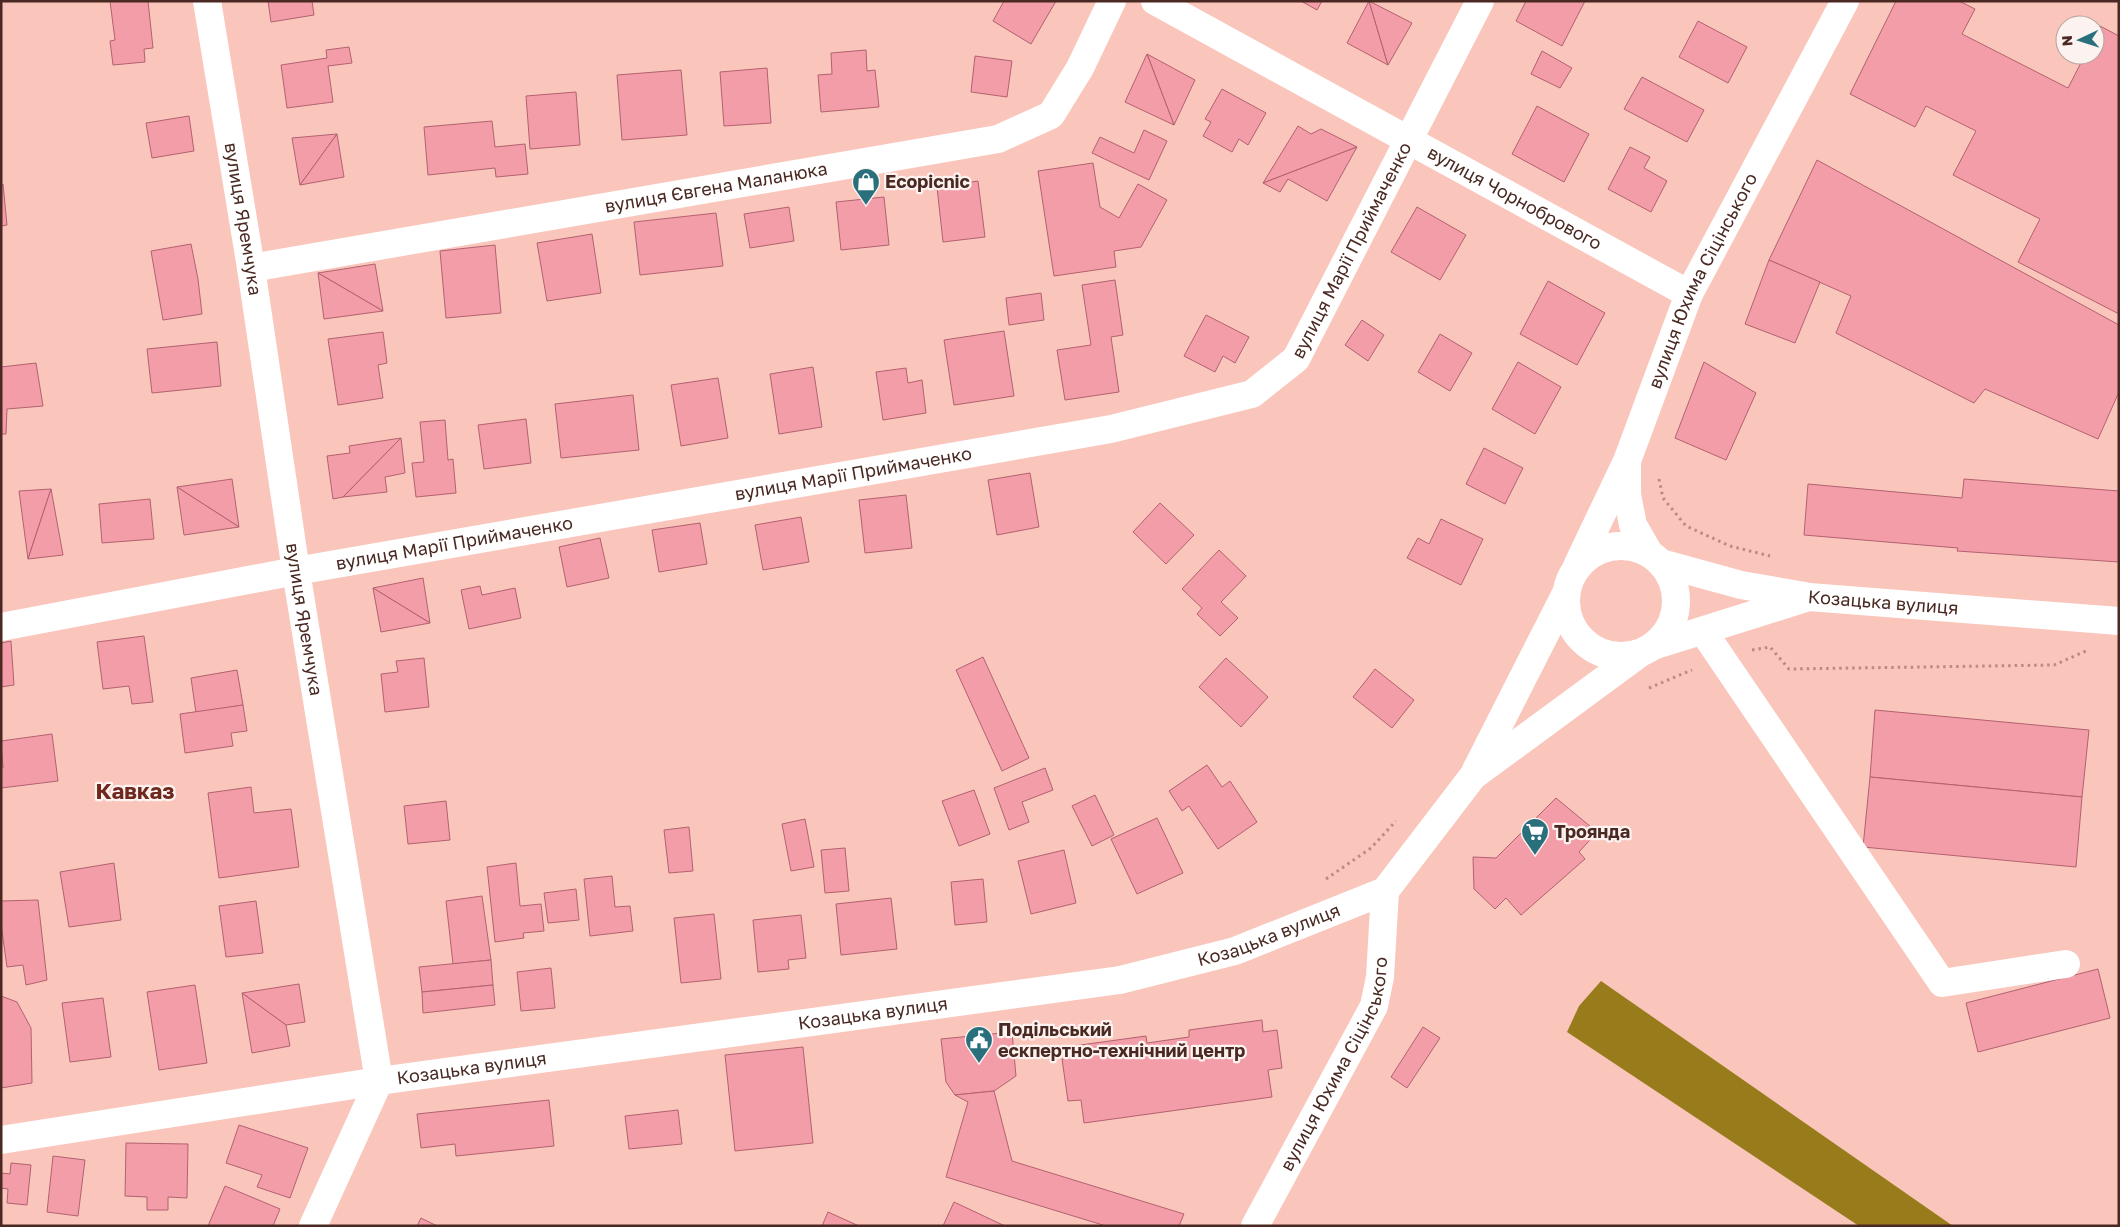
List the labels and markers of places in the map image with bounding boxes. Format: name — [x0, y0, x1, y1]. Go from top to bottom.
shop icon: Ecopicnic — [851, 167, 881, 206]
place label: Ecopicnic — [885, 170, 970, 192]
supermarket icon: Троянда — [1520, 817, 1550, 856]
place label: Троянда — [1554, 820, 1630, 842]
place label: Подільський ескпертно-технічний центр — [998, 1018, 1245, 1061]
public building icon: Подільський ескпертно-технічний центр — [964, 1025, 994, 1064]

